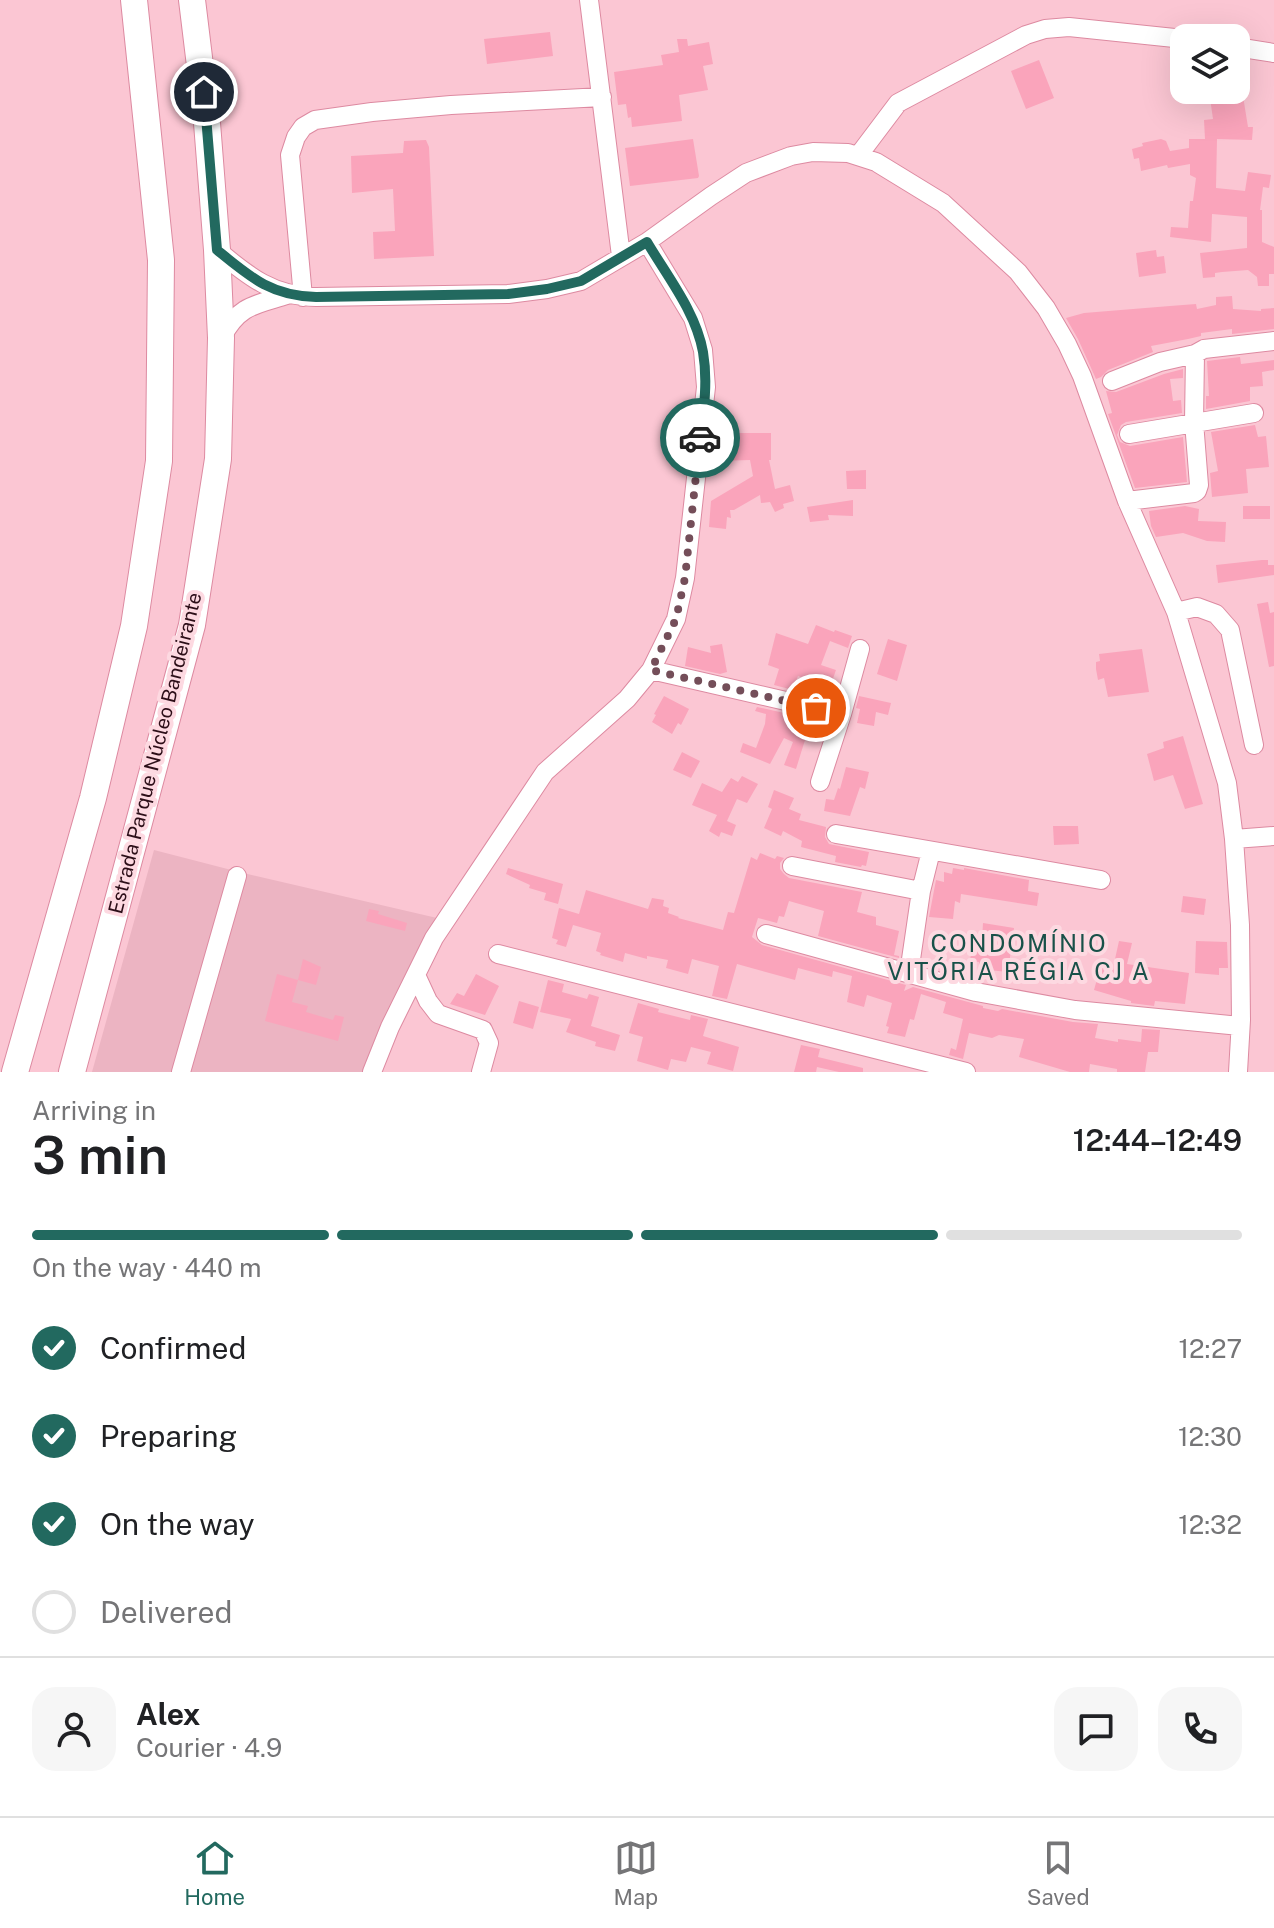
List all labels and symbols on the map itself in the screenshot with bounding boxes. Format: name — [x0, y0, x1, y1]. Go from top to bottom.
pin — [170, 58, 238, 126]
courier — [660, 398, 740, 478]
street label: Estrada Parque Núcleo Bandeirante — [103, 590, 207, 916]
pin — [782, 674, 850, 742]
district label: CONDOMÍNIO VITÓRIA RÉGIA CJ A — [887, 929, 1151, 985]

